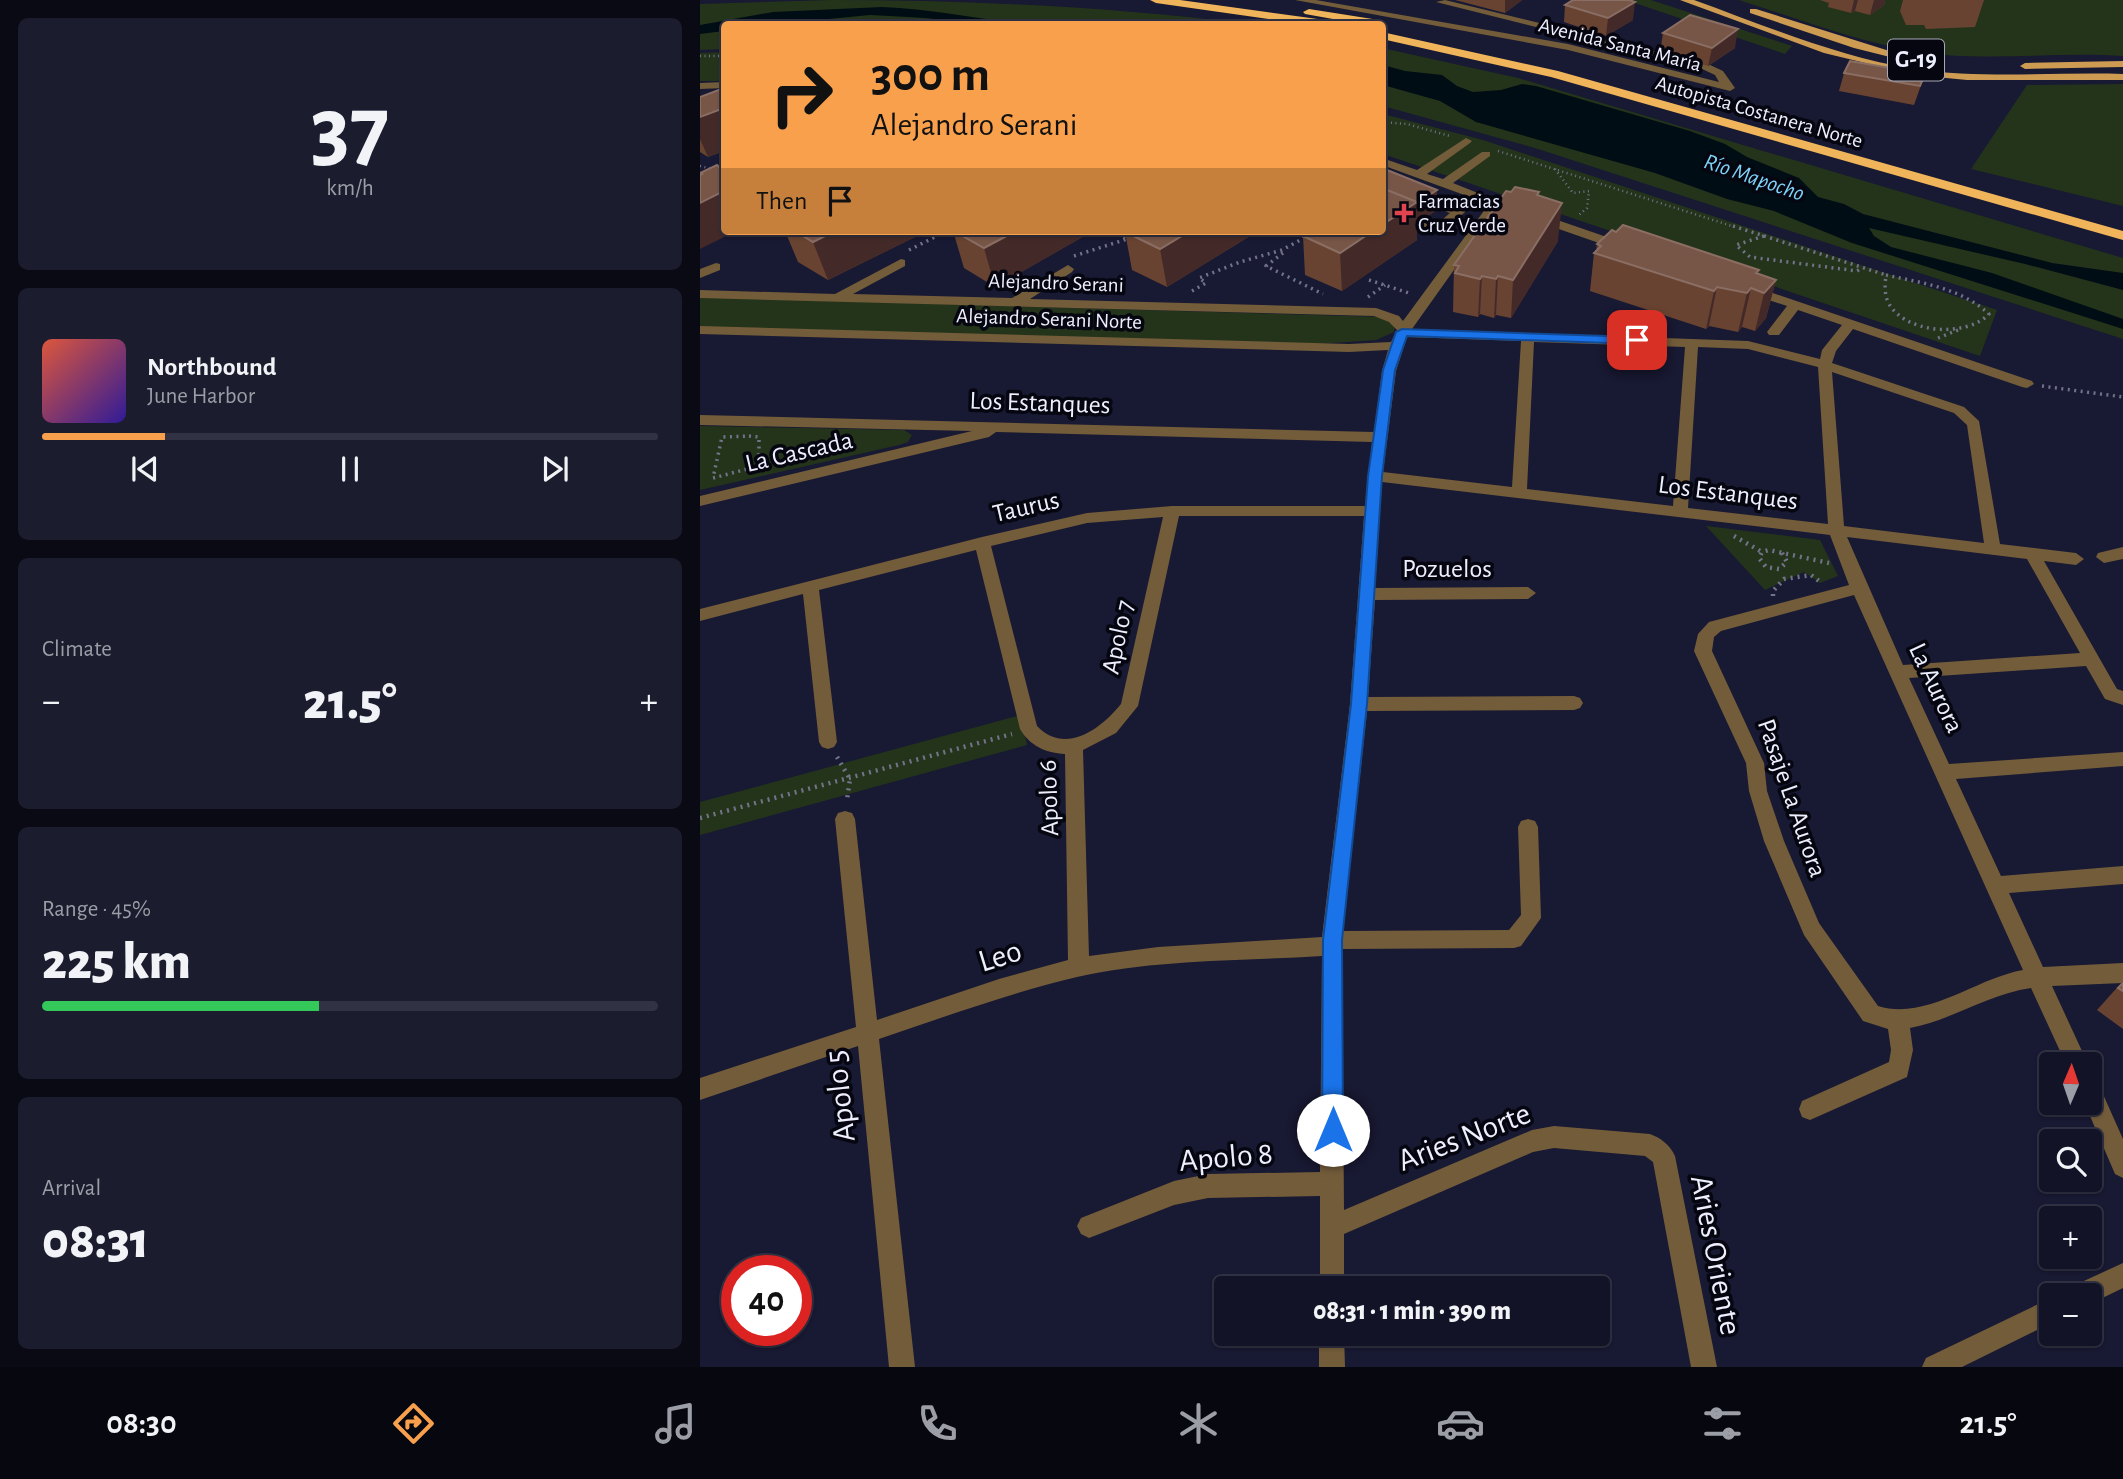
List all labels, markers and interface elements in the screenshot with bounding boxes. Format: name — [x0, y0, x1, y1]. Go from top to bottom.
street label: Avenida Santa María — [1536, 15, 1704, 75]
road number: G-19 — [1888, 40, 1944, 80]
icon: right — [756, 49, 847, 140]
text: 300 m — [871, 51, 990, 100]
street label: Autopista Costanera Norte — [1653, 72, 1865, 152]
text: 37 — [311, 84, 389, 175]
text: Alejandro Serani — [871, 109, 1077, 141]
water label: Río Mapocho — [1701, 150, 1807, 206]
text: km/h — [326, 177, 374, 200]
icon: arrive — [821, 182, 859, 220]
text: Then — [756, 188, 807, 214]
place label: Farmacias Cruz Verde — [1418, 191, 1506, 236]
marker: Farmacias Cruz Verde — [1396, 205, 1412, 221]
street label: Alejandro Serani — [988, 270, 1124, 296]
street label: Alejandro Serani Norte — [956, 305, 1142, 333]
pin — [1607, 310, 1667, 370]
icon: arrive — [1618, 321, 1656, 359]
text: Northbound — [147, 354, 276, 380]
text: June Harbor — [147, 385, 255, 408]
street label: Los Estanques — [969, 388, 1111, 418]
street label: La Cascada — [743, 427, 855, 477]
icon: previous — [126, 450, 164, 488]
icon: pause — [331, 450, 369, 488]
icon: next — [536, 450, 574, 488]
street label: Los Estanques — [1657, 472, 1799, 514]
street label: Taurus — [990, 487, 1062, 527]
street label: Pozuelos — [1402, 556, 1492, 582]
street label: Apolo 7 — [1098, 598, 1139, 676]
text: Climate — [42, 638, 112, 661]
street label: La Aurora — [1904, 639, 1968, 737]
text: 21.5° — [303, 676, 397, 728]
text: − — [42, 683, 60, 721]
text: + — [640, 683, 658, 721]
street label: Pasaje La Aurora — [1753, 716, 1831, 880]
street label: Apolo 6 — [1035, 759, 1063, 837]
text: Range · 45% — [42, 898, 151, 921]
street label: Leo — [975, 934, 1025, 978]
text: 225 km — [42, 936, 191, 988]
street label: Apolo 5 — [819, 1049, 861, 1143]
north arrow — [2039, 1052, 2102, 1115]
map controls — [2039, 1052, 2102, 1346]
position arrow — [1296, 1093, 1370, 1167]
street label: Aries Norte — [1393, 1097, 1535, 1177]
button: search — [2039, 1129, 2102, 1192]
street label: Apolo 8 — [1178, 1137, 1274, 1177]
street label: Aries Oriente — [1685, 1172, 1747, 1338]
text: Arrival — [42, 1177, 101, 1200]
button: + — [2039, 1206, 2102, 1269]
text: 08:31 — [42, 1215, 149, 1267]
speed limit sign: 40 — [721, 1255, 812, 1346]
button: − — [2039, 1283, 2102, 1346]
text: 08:31 · 1 min · 390 m — [1313, 1298, 1511, 1324]
icon: directions — [389, 1399, 438, 1448]
icon: music — [651, 1399, 700, 1448]
icon: phone — [913, 1399, 962, 1448]
icon: climate — [1174, 1399, 1223, 1448]
icon: car — [1436, 1399, 1485, 1448]
icon: filters — [1698, 1399, 1747, 1448]
text: 08:30 — [106, 1407, 177, 1439]
text: 21.5° — [1960, 1407, 2017, 1439]

